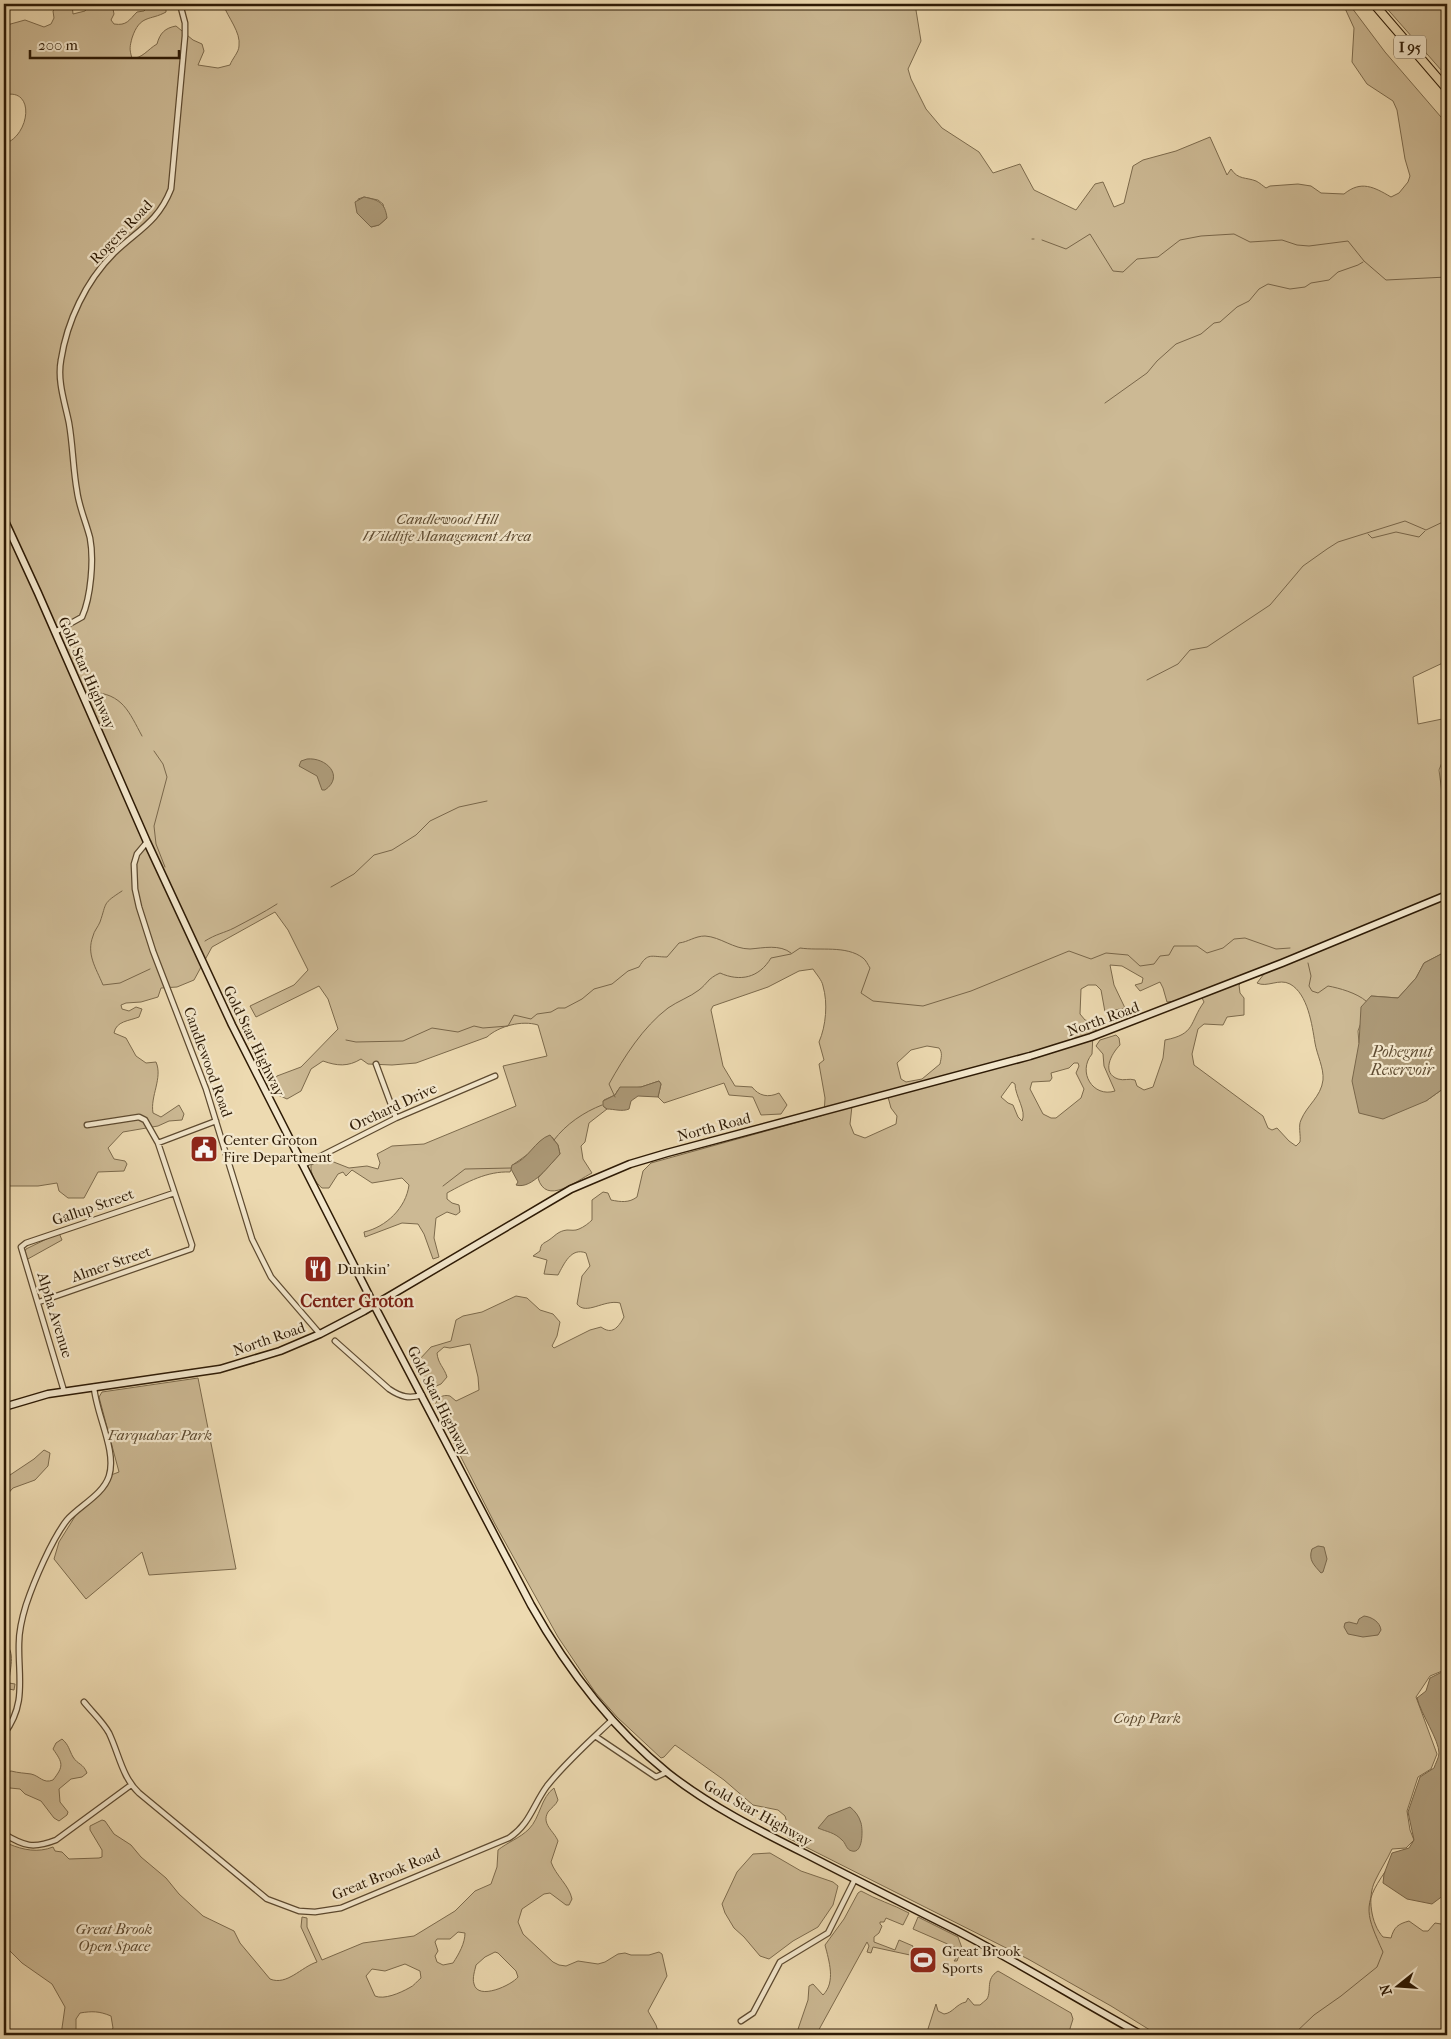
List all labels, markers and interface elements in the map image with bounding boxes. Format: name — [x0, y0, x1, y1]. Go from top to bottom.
scale bar — [30, 28, 179, 60]
text: 200 m — [38, 36, 78, 54]
road number: I 95 — [1394, 36, 1426, 58]
street label: Rogers Road — [86, 196, 157, 268]
park label: Candlewood Hill Wildlife Management Area — [363, 510, 532, 545]
street label: Gold Star Highway — [54, 614, 120, 733]
street label: Gold Star Highway — [219, 983, 289, 1100]
street label: North Road — [1064, 997, 1142, 1040]
street label: Candlewood Road — [180, 1004, 237, 1120]
water label: Pohegnut Reservoir — [1369, 1042, 1436, 1079]
street label: Orchard Drive — [346, 1079, 440, 1135]
street label: North Road — [675, 1108, 754, 1145]
place label: Center Groton Fire Department — [223, 1131, 333, 1166]
public building icon: Center Groton Fire Department — [189, 1134, 219, 1164]
street label: Gallup Street — [50, 1184, 137, 1229]
street label: Almer Street — [68, 1242, 154, 1286]
restaurant icon: Dunkin' — [303, 1254, 333, 1284]
place label: Dunkin' — [337, 1260, 390, 1278]
street label: Alpha Avenue — [33, 1269, 77, 1361]
district label: Center Groton — [300, 1291, 414, 1312]
street label: North Road — [230, 1318, 308, 1360]
street label: Gold Star Highway — [403, 1343, 475, 1460]
park label: Farquahar Park — [107, 1426, 212, 1444]
park label: Copp Park — [1113, 1709, 1181, 1727]
street label: Gold Star Highway — [701, 1776, 816, 1851]
street label: Great Brook Road — [329, 1844, 444, 1904]
park label: Great Brook Open Space — [76, 1920, 153, 1955]
place label: Great Brook Sports — [942, 1942, 1021, 1977]
sports icon: Great Brook Sports — [908, 1945, 938, 1975]
north arrow — [1374, 1962, 1424, 2012]
text: N — [1376, 1982, 1396, 1997]

